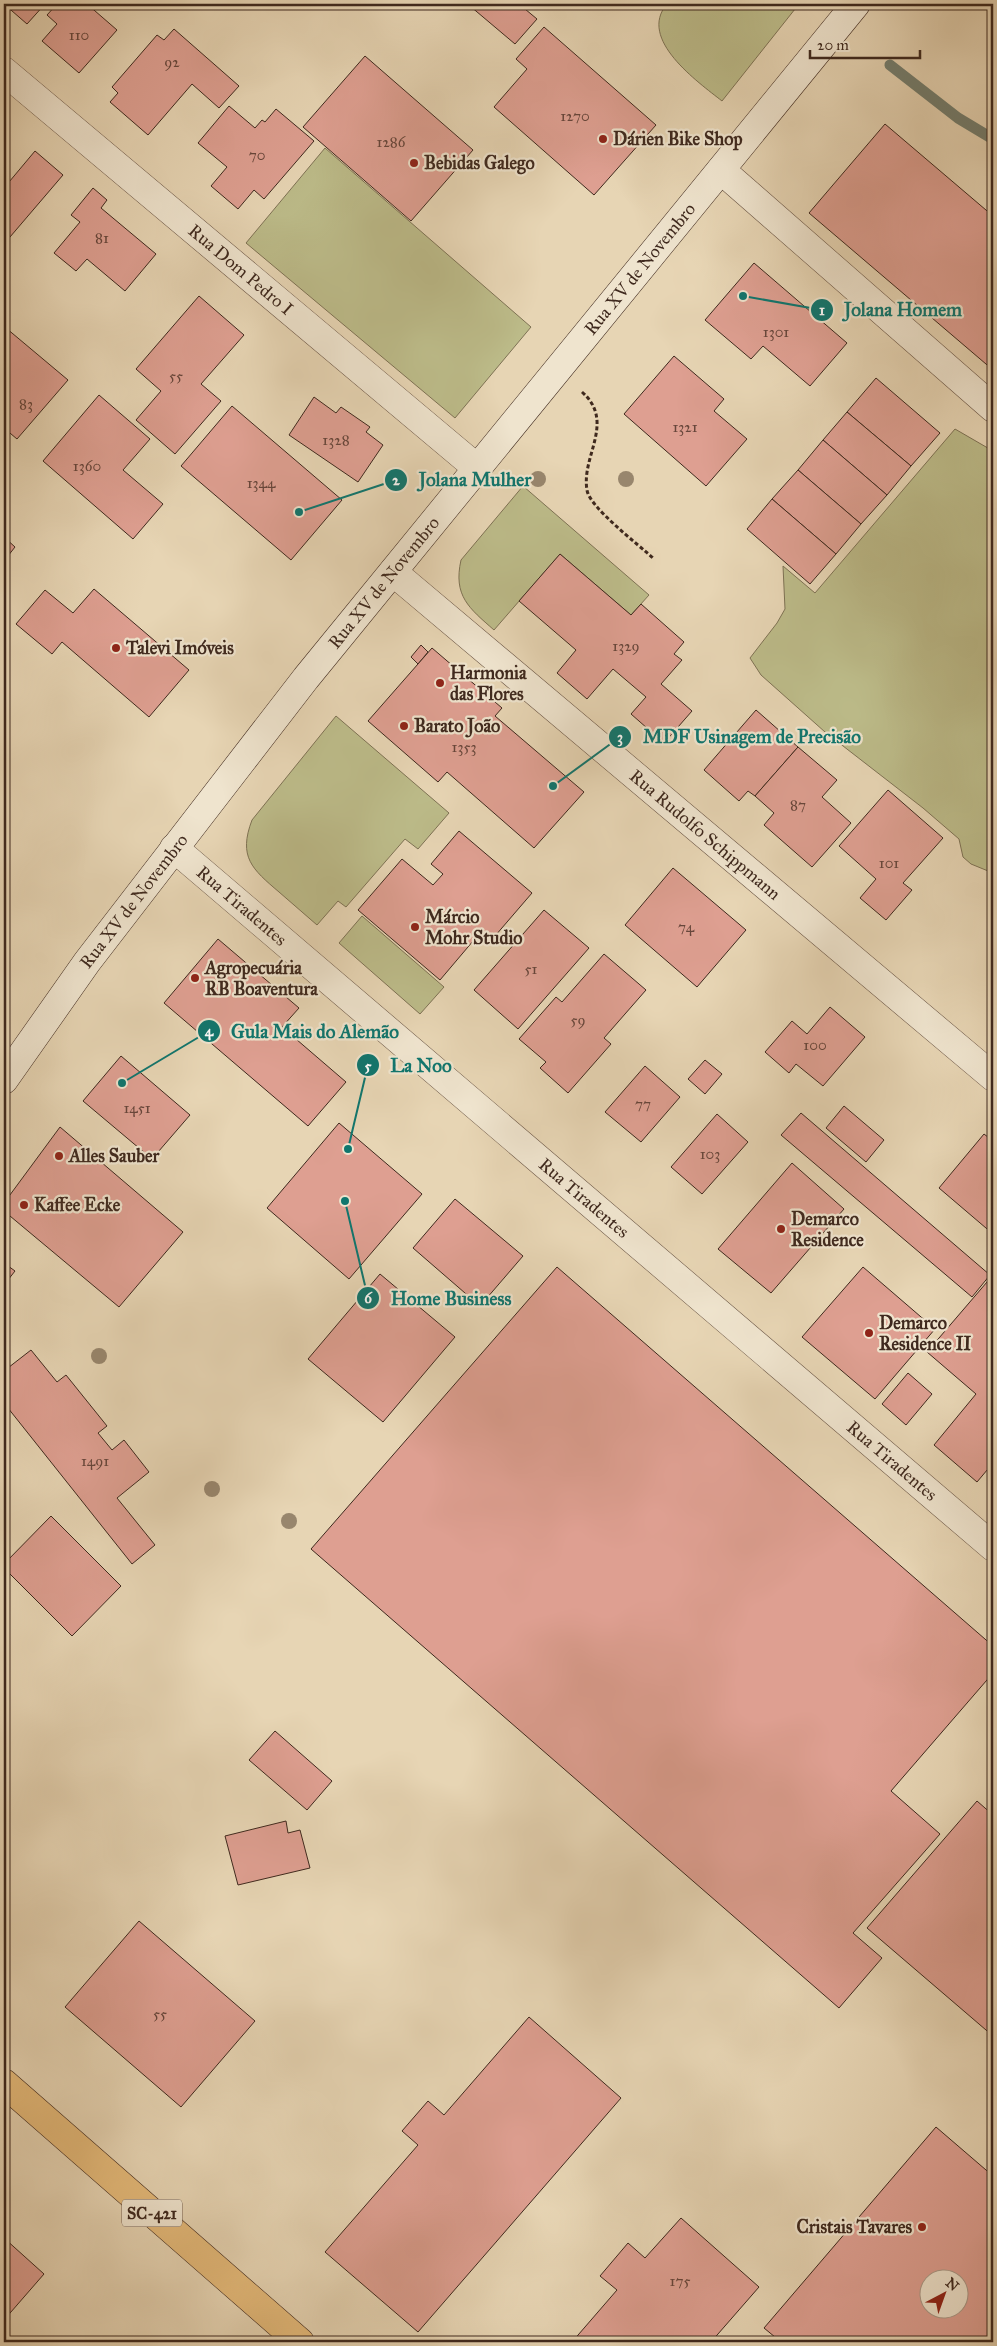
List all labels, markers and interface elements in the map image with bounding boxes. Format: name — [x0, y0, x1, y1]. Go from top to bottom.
house number: 110 — [69, 26, 89, 44]
scale bar — [810, 28, 920, 60]
text: 20 m — [817, 36, 849, 54]
house number: 92 — [164, 53, 180, 71]
house number: 1270 — [560, 107, 590, 125]
place label: Dárien Bike Shop — [613, 128, 742, 151]
house number: 1286 — [377, 133, 407, 151]
marker: Dárien Bike Shop — [597, 133, 609, 145]
house number: 70 — [249, 146, 265, 164]
place label: Bebidas Galego — [424, 152, 535, 175]
marker: Bebidas Galego — [408, 157, 420, 169]
street label: Rua XV de Novembro — [580, 198, 700, 339]
street label: Rua Dom Pedro I — [184, 219, 298, 320]
house number: 81 — [95, 229, 109, 247]
callout: Jolana Homem — [809, 293, 972, 327]
text: Jolana Homem — [841, 298, 962, 322]
text: 1 — [819, 301, 825, 319]
house number: 1301 — [763, 323, 789, 341]
house number: 55 — [169, 367, 183, 385]
house number: 83 — [19, 395, 33, 413]
house number: 1321 — [672, 418, 698, 436]
house number: 1328 — [322, 431, 350, 449]
house number: 1360 — [73, 457, 101, 475]
callout: Jolana Mulher — [384, 463, 542, 497]
text: Jolana Mulher — [416, 468, 532, 492]
text: 2 — [392, 471, 400, 489]
house number: 1344 — [247, 474, 276, 492]
street label: Rua XV de Novembro — [323, 512, 444, 653]
place label: Talevi Imóveis — [125, 637, 234, 659]
house number: 1329 — [612, 637, 640, 655]
marker: Talevi Imóveis — [110, 642, 122, 654]
place label: Harmonia das Flores — [450, 662, 527, 705]
marker: Harmonia das Flores — [434, 677, 446, 689]
place label: Barato João — [414, 715, 500, 738]
marker: Barato João — [398, 720, 410, 732]
callout: MDF Usinagem de Precisão — [608, 720, 871, 754]
text: MDF Usinagem de Precisão — [643, 725, 861, 749]
text: 3 — [617, 728, 623, 747]
house number: 1353 — [452, 738, 476, 756]
street label: Rua Rudolfo Schippmann — [625, 765, 785, 905]
house number: 87 — [790, 796, 806, 814]
street label: Rua XV de Novembro — [75, 830, 193, 973]
house number: 101 — [879, 854, 899, 872]
street label: Rua Tiradentes — [192, 861, 291, 950]
place label: Márcio Mohr Studio — [425, 906, 523, 949]
house number: 74 — [678, 918, 695, 936]
marker: Márcio Mohr Studio — [409, 921, 421, 933]
place label: Agropecuária RB Boaventura — [204, 957, 318, 1000]
house number: 51 — [525, 960, 538, 978]
marker: Agropecuária RB Boaventura — [189, 972, 201, 984]
house number: 59 — [570, 1011, 586, 1029]
callout: Gula Mais do Alemão — [196, 1014, 409, 1048]
text: Gula Mais do Alemão — [231, 1020, 399, 1043]
text: 4 — [205, 1022, 214, 1041]
house number: 100 — [803, 1036, 827, 1054]
callout: La Noo — [355, 1048, 461, 1082]
text: La Noo — [390, 1054, 452, 1077]
text: 5 — [365, 1057, 372, 1075]
house number: 77 — [635, 1095, 651, 1113]
house number: 1451 — [123, 1099, 151, 1117]
place label: Alles Sauber — [68, 1145, 161, 1167]
house number: 103 — [700, 1145, 720, 1163]
marker: Alles Sauber — [53, 1150, 65, 1162]
street label: Rua Tiradentes — [534, 1153, 634, 1243]
place label: Kaffee Ecke — [34, 1194, 121, 1216]
marker: Kaffee Ecke — [18, 1199, 30, 1211]
place label: Demarco Residence — [791, 1208, 864, 1251]
marker: Demarco Residence — [775, 1223, 787, 1235]
callout: Home Business — [356, 1281, 522, 1315]
text: Home Business — [391, 1287, 511, 1310]
text: 6 — [364, 1289, 373, 1307]
place label: Demarco Residence II — [879, 1312, 971, 1355]
marker: Demarco Residence II — [863, 1327, 875, 1339]
street label: Rua Tiradentes — [842, 1416, 942, 1506]
house number: 1491 — [81, 1452, 109, 1470]
house number: 55 — [153, 2005, 167, 2023]
road number: SC-421 — [122, 2200, 182, 2226]
place label: Cristais Tavares — [797, 2216, 912, 2238]
marker: Cristais Tavares — [916, 2221, 928, 2233]
north arrow — [920, 2268, 970, 2318]
house number: 175 — [670, 2272, 690, 2290]
text: N — [942, 2274, 962, 2295]

